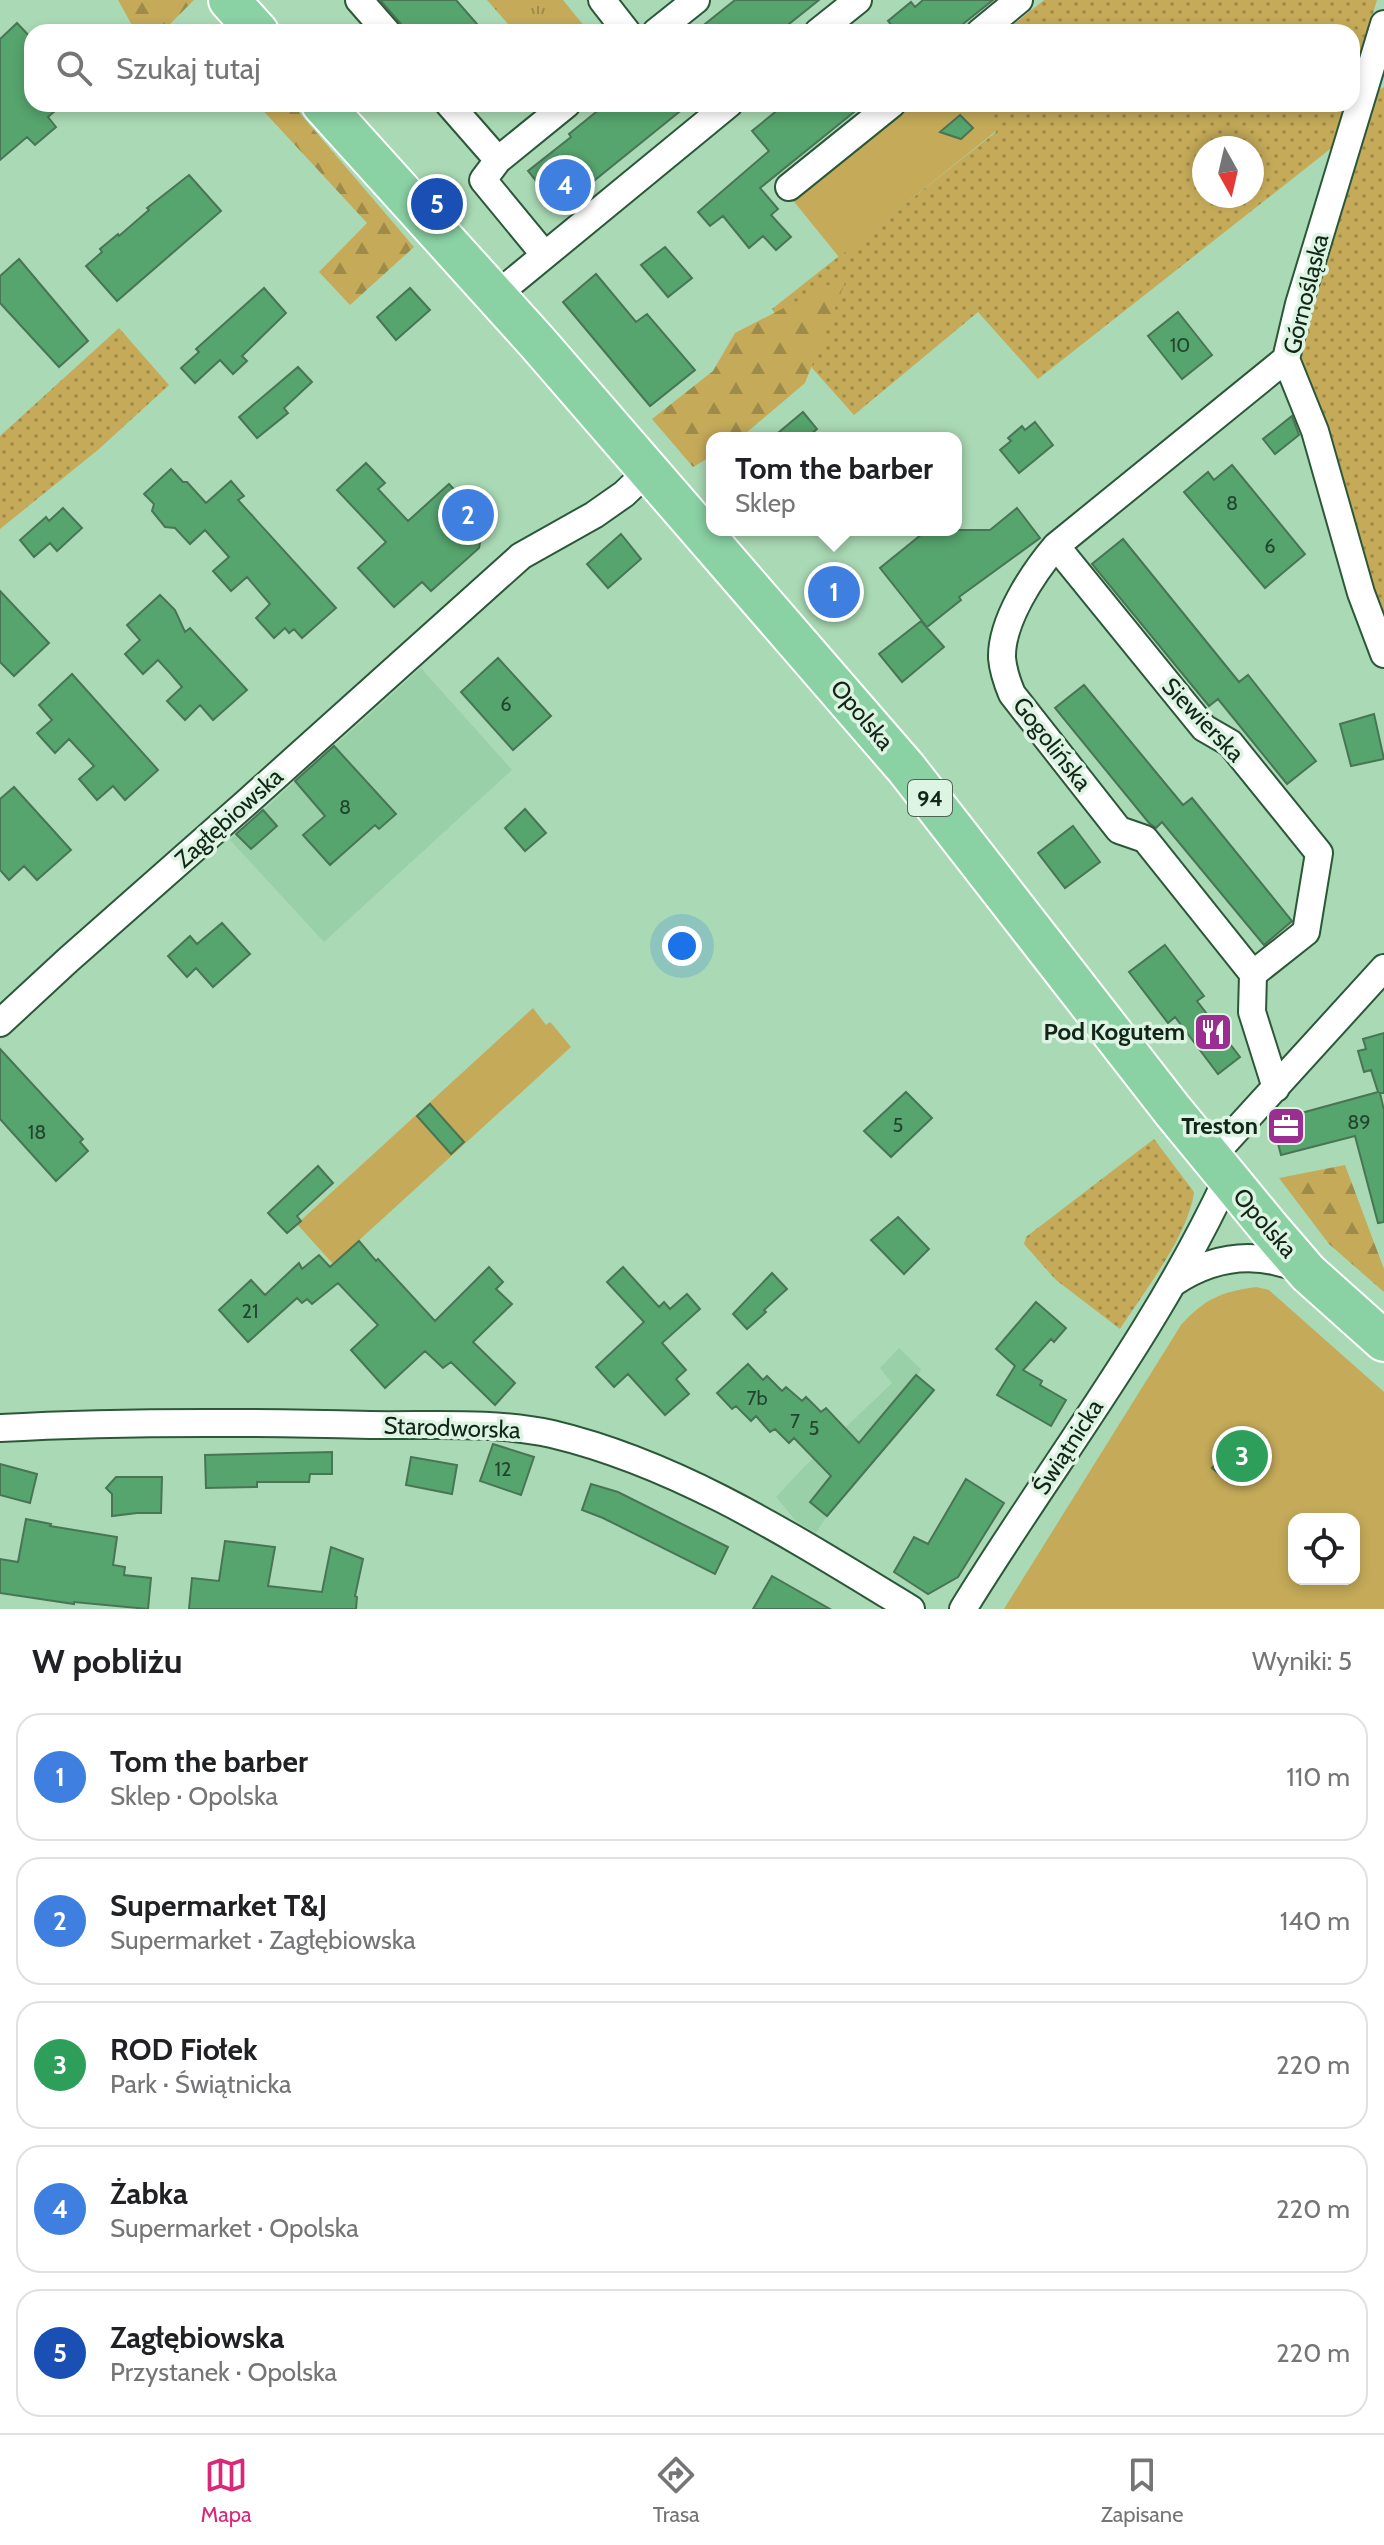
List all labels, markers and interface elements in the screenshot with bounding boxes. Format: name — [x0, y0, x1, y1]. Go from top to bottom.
search box — [24, 24, 1360, 112]
icon: search — [52, 46, 96, 90]
text: Szukaj tutaj — [116, 50, 261, 87]
north arrow — [1192, 136, 1264, 208]
pin: 4 — [539, 155, 591, 215]
pin: 5 — [411, 174, 463, 234]
street label: Górnośląska — [1277, 230, 1335, 357]
house number: 10 — [1170, 333, 1190, 357]
popup — [706, 432, 962, 536]
text: Tom the barber — [735, 450, 933, 487]
pin: 2 — [442, 485, 494, 545]
text: Sklep — [735, 487, 796, 519]
house number: 8 — [1226, 491, 1238, 515]
house number: 6 — [1264, 534, 1276, 558]
pin: 1 — [808, 562, 860, 622]
street label: Siewierska — [1156, 672, 1251, 768]
street label: Opolska — [825, 674, 900, 756]
street label: Gogolińska — [1007, 691, 1098, 797]
house number: 6 — [500, 692, 512, 716]
street label: Zagłębiowska — [169, 761, 289, 874]
road number: 94 — [908, 780, 952, 816]
house number: 8 — [339, 795, 351, 819]
your location — [662, 926, 702, 966]
restaurant icon: Pod Kogutem — [1192, 1011, 1234, 1053]
place label: Pod Kogutem — [1044, 1017, 1185, 1046]
office icon: Treston — [1265, 1105, 1307, 1147]
house number: 89 — [1347, 1110, 1371, 1134]
place label: Treston — [1181, 1111, 1258, 1140]
house number: 5 — [893, 1113, 903, 1137]
house number: 18 — [28, 1120, 46, 1144]
street label: Opolska — [1227, 1182, 1304, 1264]
house number: 21 — [242, 1299, 259, 1323]
house number: 7b — [746, 1386, 768, 1410]
street label: Świątnicka — [1026, 1393, 1109, 1500]
house number: 7 — [790, 1409, 800, 1433]
street label: Starodworska — [383, 1411, 522, 1444]
house number: 5 — [809, 1416, 819, 1440]
pin: 3 — [1216, 1426, 1268, 1486]
house number: 12 — [495, 1457, 512, 1481]
map controls — [1288, 1513, 1360, 1585]
button: locate — [1288, 1513, 1360, 1585]
text: W pobliżu — [32, 1640, 183, 1682]
text: Wyniki: 5 — [1252, 1645, 1352, 1677]
text: Tom the barber — [110, 1743, 308, 1780]
text: 1 — [55, 1761, 65, 1793]
text: 110 m — [1286, 1761, 1350, 1793]
text: Sklep · Opolska — [110, 1780, 278, 1812]
text: Supermarket T&J — [110, 1887, 327, 1924]
text: 2 — [53, 1905, 67, 1937]
text: 140 m — [1280, 1905, 1350, 1937]
text: Supermarket · Zagłębiowska — [110, 1924, 416, 1956]
text: ROD Fiołek — [110, 2031, 257, 2068]
text: 3 — [53, 2049, 67, 2081]
text: 220 m — [1276, 2049, 1350, 2081]
text: Park · Świątnicka — [110, 2068, 291, 2100]
text: Żabka — [110, 2175, 188, 2212]
text: 4 — [52, 2193, 68, 2225]
text: 220 m — [1276, 2193, 1350, 2225]
text: Supermarket · Opolska — [110, 2212, 359, 2244]
text: Zagłębiowska — [110, 2319, 284, 2356]
text: 5 — [53, 2337, 67, 2369]
text: 220 m — [1276, 2337, 1350, 2369]
text: Przystanek · Opolska — [110, 2356, 337, 2388]
tab: Mapa — [201, 2453, 252, 2528]
tab: Trasa — [653, 2453, 700, 2528]
tab: Zapisane — [1101, 2453, 1183, 2528]

